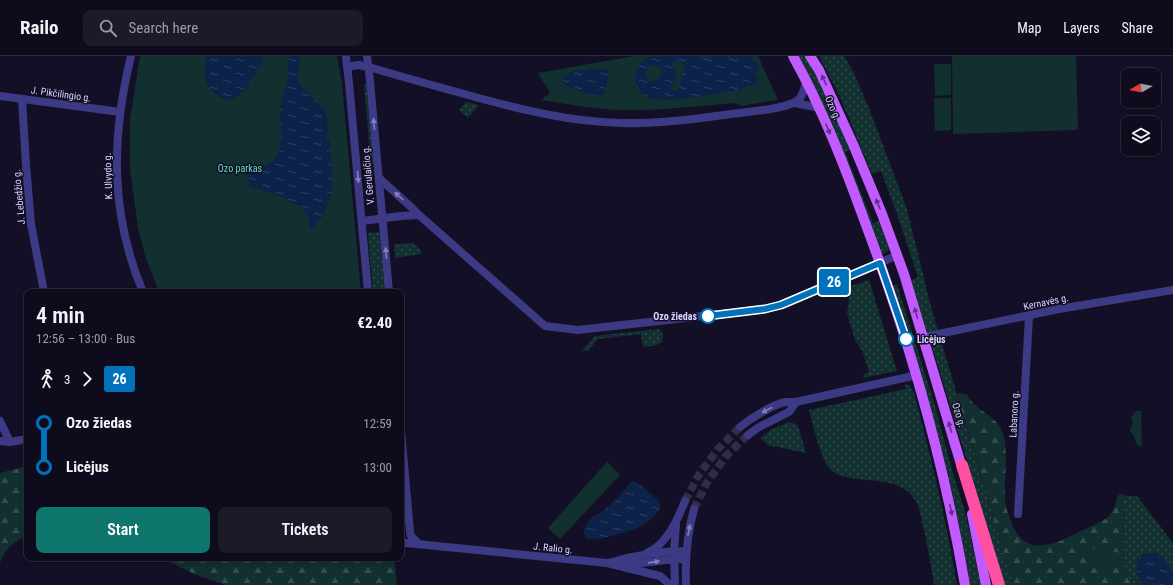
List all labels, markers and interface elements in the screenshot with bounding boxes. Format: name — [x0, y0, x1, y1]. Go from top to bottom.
search box — [83, 10, 363, 46]
text: Railo — [20, 16, 59, 39]
icon: search — [97, 17, 119, 39]
text: Search here — [129, 19, 198, 37]
text: Map — [1017, 20, 1041, 36]
text: Layers — [1063, 20, 1100, 36]
text: Share — [1122, 20, 1153, 36]
north arrow — [1121, 68, 1161, 108]
map controls — [1121, 68, 1161, 156]
one-way arrow — [821, 74, 827, 85]
street label: J. Pikčilingio g. — [30, 84, 92, 104]
street label: Ozo g. — [823, 94, 843, 122]
button: layers — [1121, 116, 1161, 156]
one-way arrow — [371, 118, 377, 130]
one-way arrow — [826, 123, 832, 135]
street label: V. Gerulaičio g. — [360, 145, 376, 205]
street label: K. Ulvydo g. — [102, 153, 114, 199]
park label: Ozo parkas — [218, 163, 263, 174]
street label: J. Lebedžio g. — [11, 169, 27, 225]
one-way arrow — [354, 171, 361, 183]
one-way arrow — [394, 191, 404, 201]
one-way arrow — [875, 198, 881, 210]
one-way arrow — [382, 247, 389, 259]
line badge: 26 — [816, 269, 852, 295]
text: 26 — [827, 274, 841, 290]
street label: Kernavės g. — [1022, 292, 1070, 312]
text: 4 min — [36, 303, 85, 328]
one-way arrow — [913, 307, 919, 319]
marker: Ozo žiedas — [700, 308, 716, 324]
place label: Ozo žiedas — [653, 311, 697, 322]
text: €2.40 — [357, 314, 392, 332]
text: 12:56 – 13:00 · Bus — [36, 331, 135, 346]
marker: Licėjus — [898, 331, 914, 347]
place label: Licėjus — [917, 334, 946, 345]
icon: walk — [36, 368, 58, 390]
icon: forward — [76, 368, 98, 390]
text: 26 — [112, 371, 127, 387]
text: 3 — [64, 372, 70, 387]
street label: Labanoro g. — [1007, 390, 1021, 438]
street label: Ozo g. — [950, 401, 968, 429]
one-way arrow — [761, 407, 772, 414]
text: Ozo žiedas — [66, 414, 132, 432]
text: 12:59 — [363, 416, 392, 431]
one-way arrow — [947, 421, 953, 433]
text: Licėjus — [66, 458, 109, 476]
text: 13:00 — [363, 460, 392, 475]
one-way arrow — [948, 504, 954, 516]
button: Start — [36, 507, 210, 553]
button: Tickets — [218, 507, 392, 553]
one-way arrow — [686, 524, 692, 536]
street label: J. Ralio g. — [533, 540, 573, 556]
one-way arrow — [648, 559, 660, 565]

